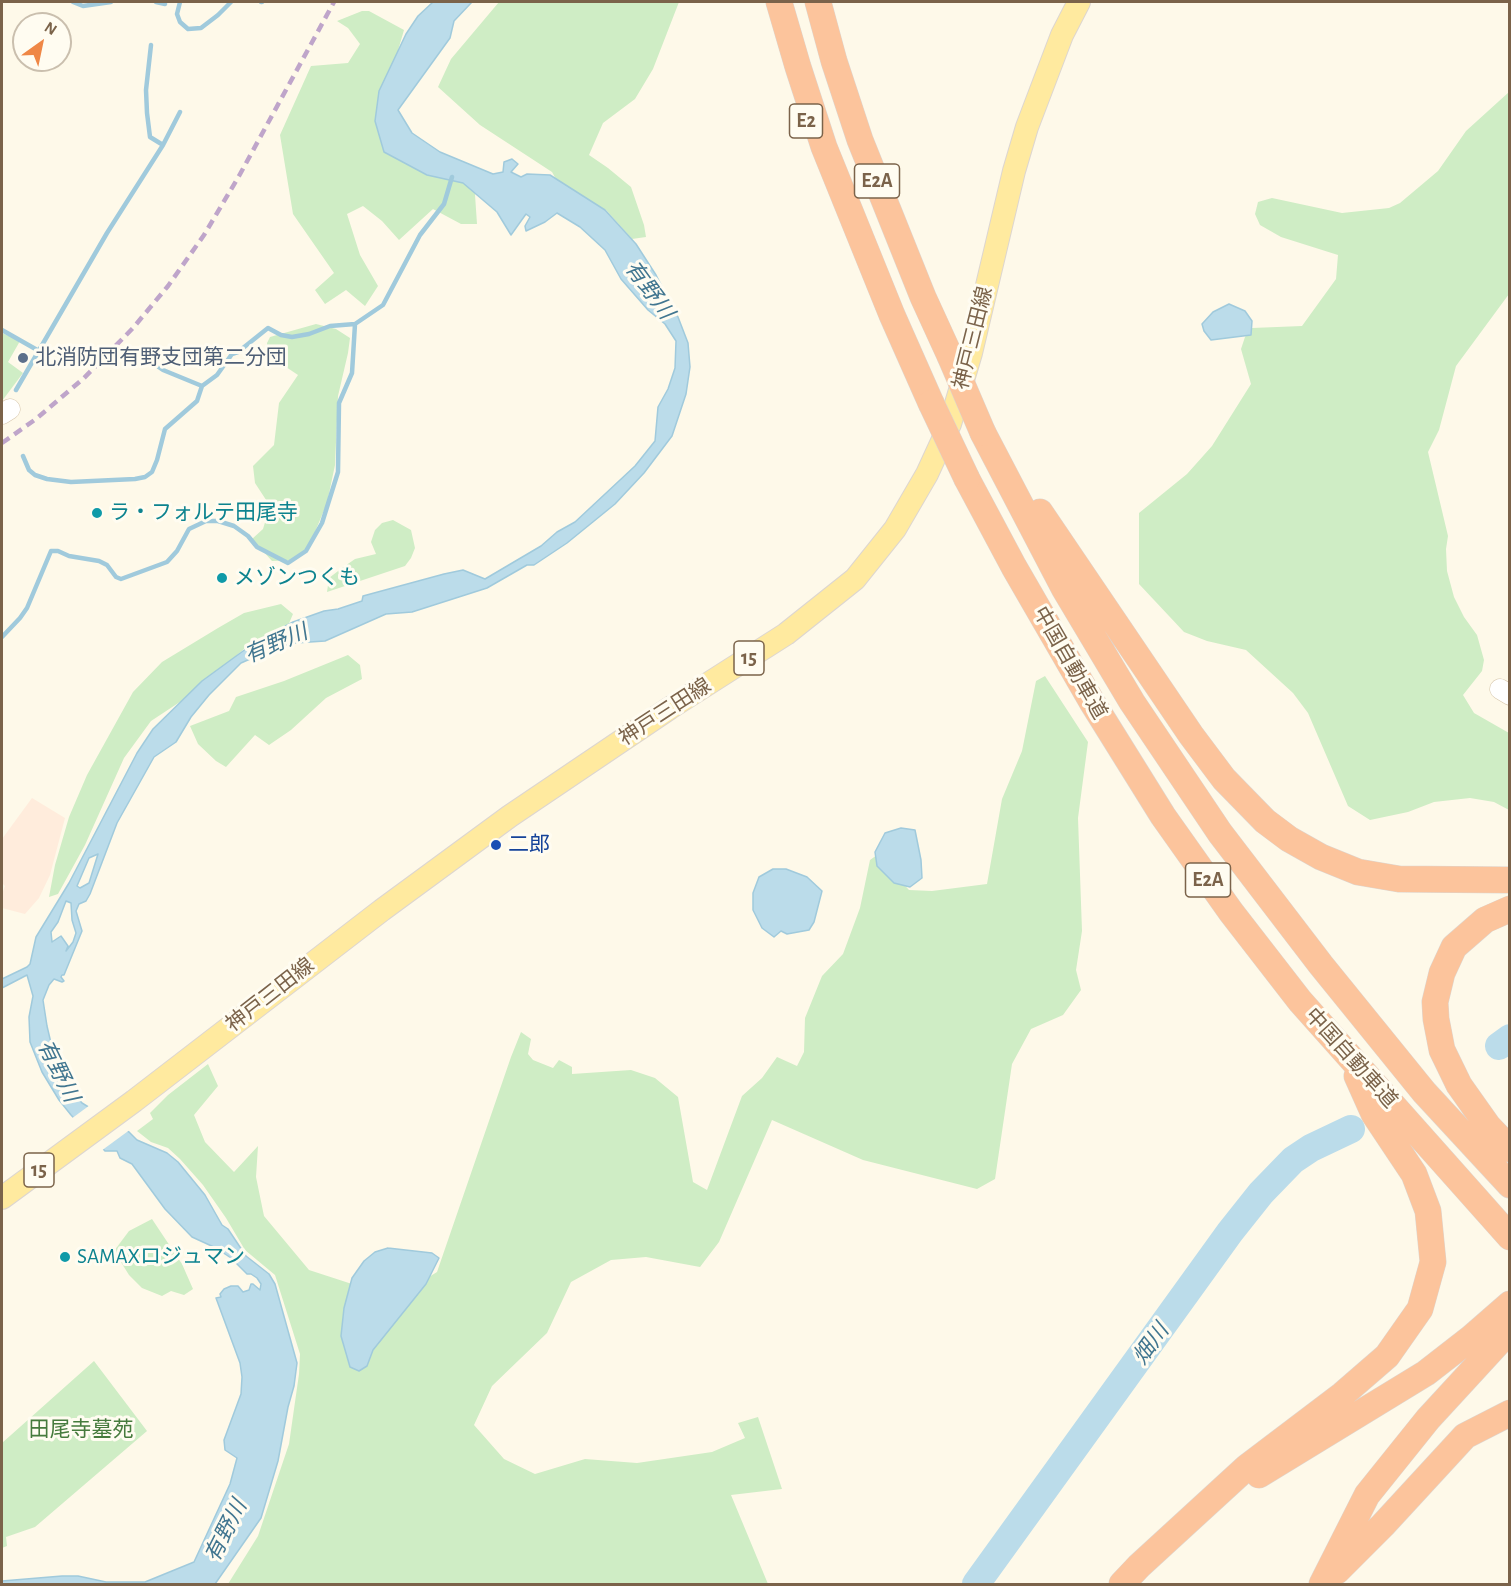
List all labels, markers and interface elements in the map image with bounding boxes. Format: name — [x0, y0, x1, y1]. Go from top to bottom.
north arrow — [12, 12, 72, 72]
text: N — [42, 19, 60, 38]
road number: E2 — [790, 104, 822, 138]
road number: E2A — [854, 164, 900, 198]
water label: 有野川 — [619, 256, 679, 324]
street label: 神戸三田線 — [948, 284, 998, 392]
place label: 北消防団有野支団第二分団 — [35, 345, 287, 371]
marker: 北消防団有野支団第二分団 — [16, 351, 30, 365]
place label: ラ・フォルテ田尾寺 — [109, 500, 298, 526]
marker: ラ・フォルテ田尾寺 — [90, 506, 104, 520]
place label: メゾンつくも — [234, 565, 360, 591]
marker: メゾンつくも — [215, 571, 229, 585]
street label: 中国自動車道 — [1028, 602, 1112, 724]
water label: 有野川 — [240, 619, 312, 669]
road number: 15 — [734, 641, 764, 675]
street label: 神戸三田線 — [614, 673, 716, 751]
place label: 二郎 — [508, 832, 550, 858]
marker: 二郎 — [489, 838, 503, 852]
road number: E2A — [1186, 863, 1230, 897]
street label: 神戸三田線 — [221, 953, 319, 1037]
street label: 中国自動車道 — [1299, 1003, 1403, 1113]
water label: 有野川 — [32, 1036, 84, 1106]
road number: 15 — [24, 1153, 54, 1187]
place label: SAMAXロジュマン — [77, 1244, 245, 1270]
marker: SAMAXロジュマン — [58, 1250, 72, 1264]
water label: 畑川 — [1127, 1318, 1175, 1370]
park label: 田尾寺墓苑 — [29, 1417, 133, 1443]
water label: 有野川 — [199, 1496, 253, 1566]

